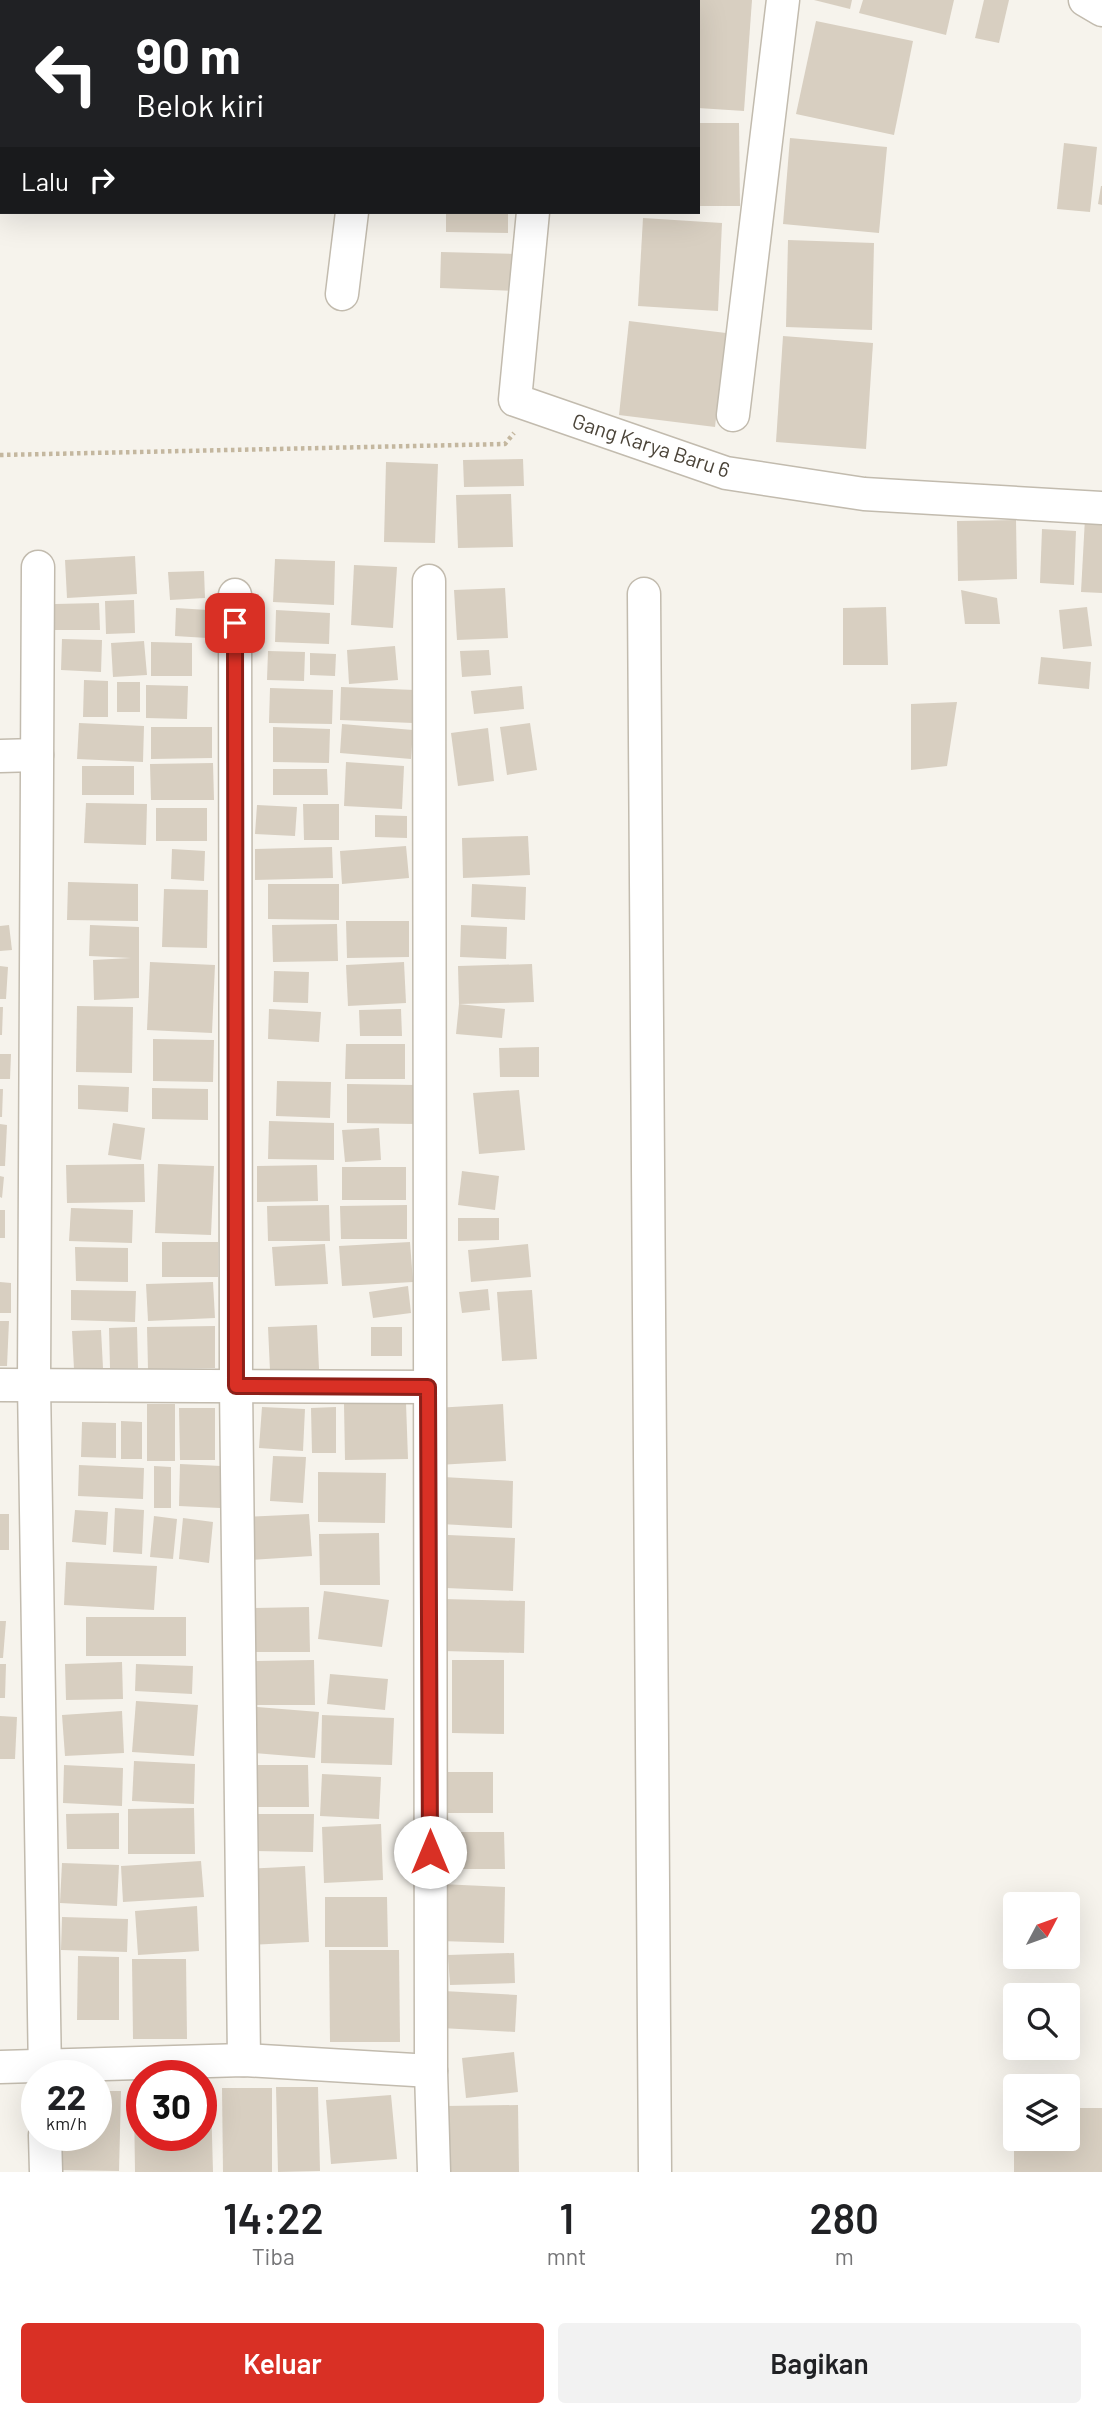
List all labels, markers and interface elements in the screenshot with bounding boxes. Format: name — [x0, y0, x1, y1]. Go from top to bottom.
text: 90 m — [136, 25, 241, 84]
icon: left — [21, 28, 112, 119]
text: Belok kiri — [136, 85, 264, 123]
icon: right — [83, 161, 121, 199]
text: Lalu — [21, 165, 69, 196]
street label: Gang Karya Baru 6 — [570, 407, 733, 482]
pin — [205, 593, 265, 653]
icon: arrive — [216, 604, 254, 642]
position arrow — [393, 1815, 467, 1889]
north arrow — [1003, 1892, 1080, 1969]
map controls — [1003, 1892, 1080, 2151]
button: search — [1003, 1983, 1080, 2060]
speed limit sign: 30 — [126, 2060, 217, 2151]
button: layers — [1003, 2074, 1080, 2151]
text: 22 — [47, 2075, 86, 2117]
text: km/h — [46, 2112, 87, 2134]
text: 14:22 — [223, 2192, 324, 2242]
text: 1 — [559, 2192, 574, 2242]
text: 280 — [810, 2192, 879, 2242]
text: Tiba — [252, 2242, 295, 2270]
text: mnt — [547, 2242, 586, 2270]
text: m — [835, 2242, 854, 2270]
button: Keluar — [21, 2323, 544, 2403]
button: Bagikan — [558, 2323, 1081, 2403]

